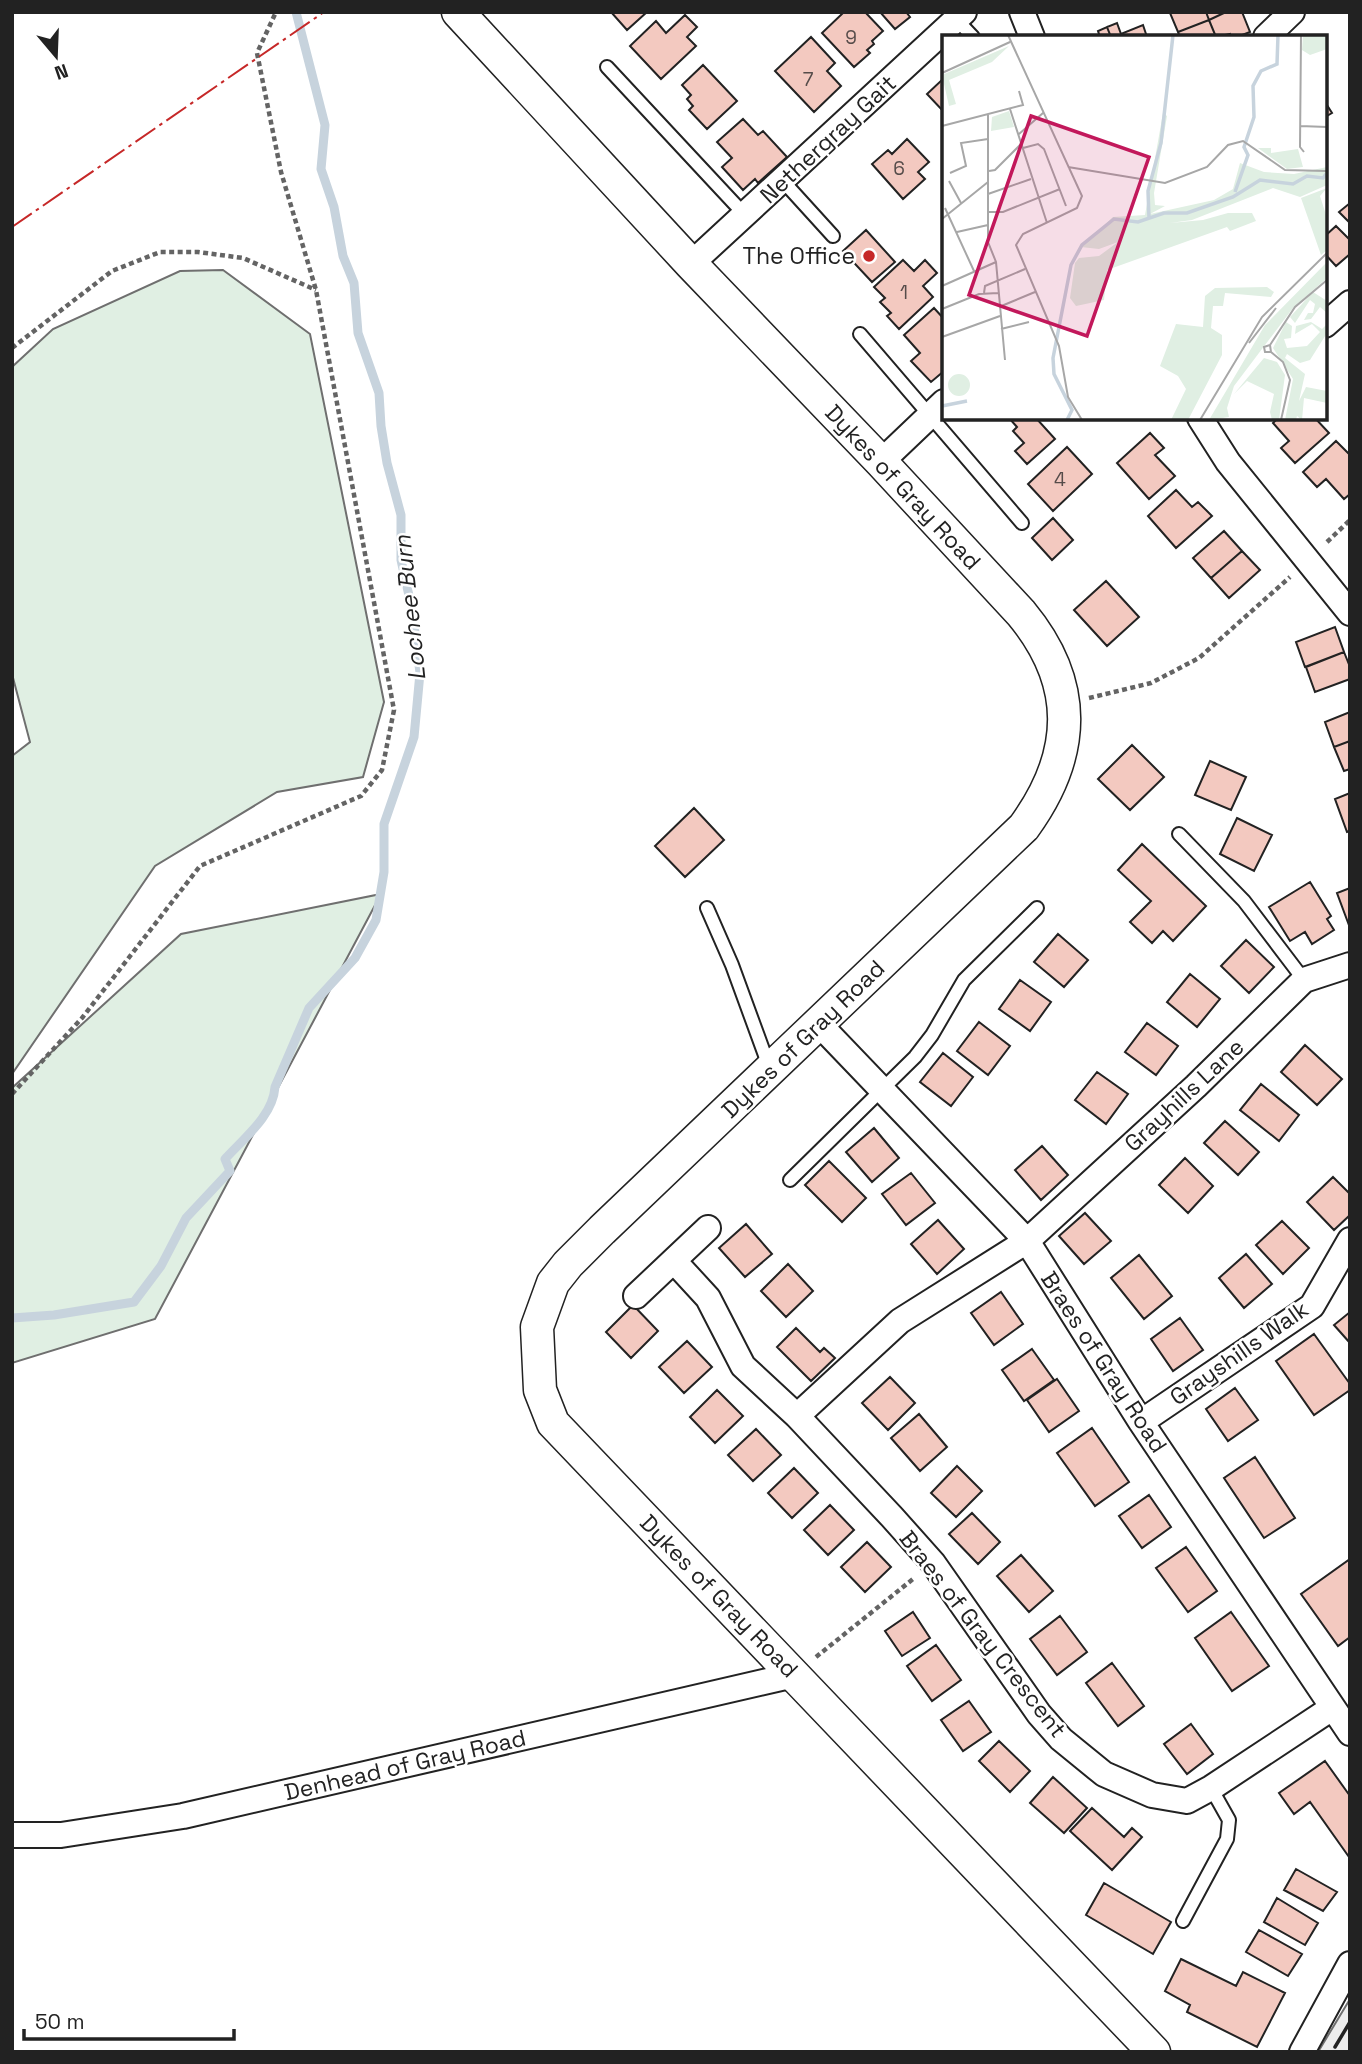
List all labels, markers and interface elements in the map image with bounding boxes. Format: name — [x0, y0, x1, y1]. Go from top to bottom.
north arrow — [21, 21, 91, 91]
house number: 9 — [845, 25, 857, 50]
inset map — [942, 35, 1327, 420]
text: N — [51, 58, 71, 85]
house number: 7 — [803, 67, 814, 92]
street label: Nethergray Gait — [754, 68, 902, 210]
house number: 6 — [893, 156, 905, 181]
place label: The Office — [742, 241, 855, 271]
marker: The Office — [861, 248, 877, 264]
house number: 1 — [900, 280, 908, 305]
street label: Dykes of Gray Road — [819, 398, 987, 576]
house number: 4 — [1054, 467, 1066, 492]
water label: Lochee Burn — [386, 533, 433, 682]
street label: Dykes of Gray Road — [715, 953, 891, 1125]
street label: Grayhills Lane — [1118, 1032, 1250, 1158]
street label: Braes of Gray Road — [1034, 1265, 1174, 1459]
street label: Grayshills Walk — [1164, 1294, 1314, 1412]
street label: Dykes of Gray Road — [633, 1508, 805, 1684]
street label: Braes of Gray Crescent — [893, 1524, 1073, 1744]
street label: Denhead of Gray Road — [281, 1723, 529, 1807]
scale bar — [24, 1997, 234, 2041]
text: 50 m — [35, 2008, 85, 2035]

